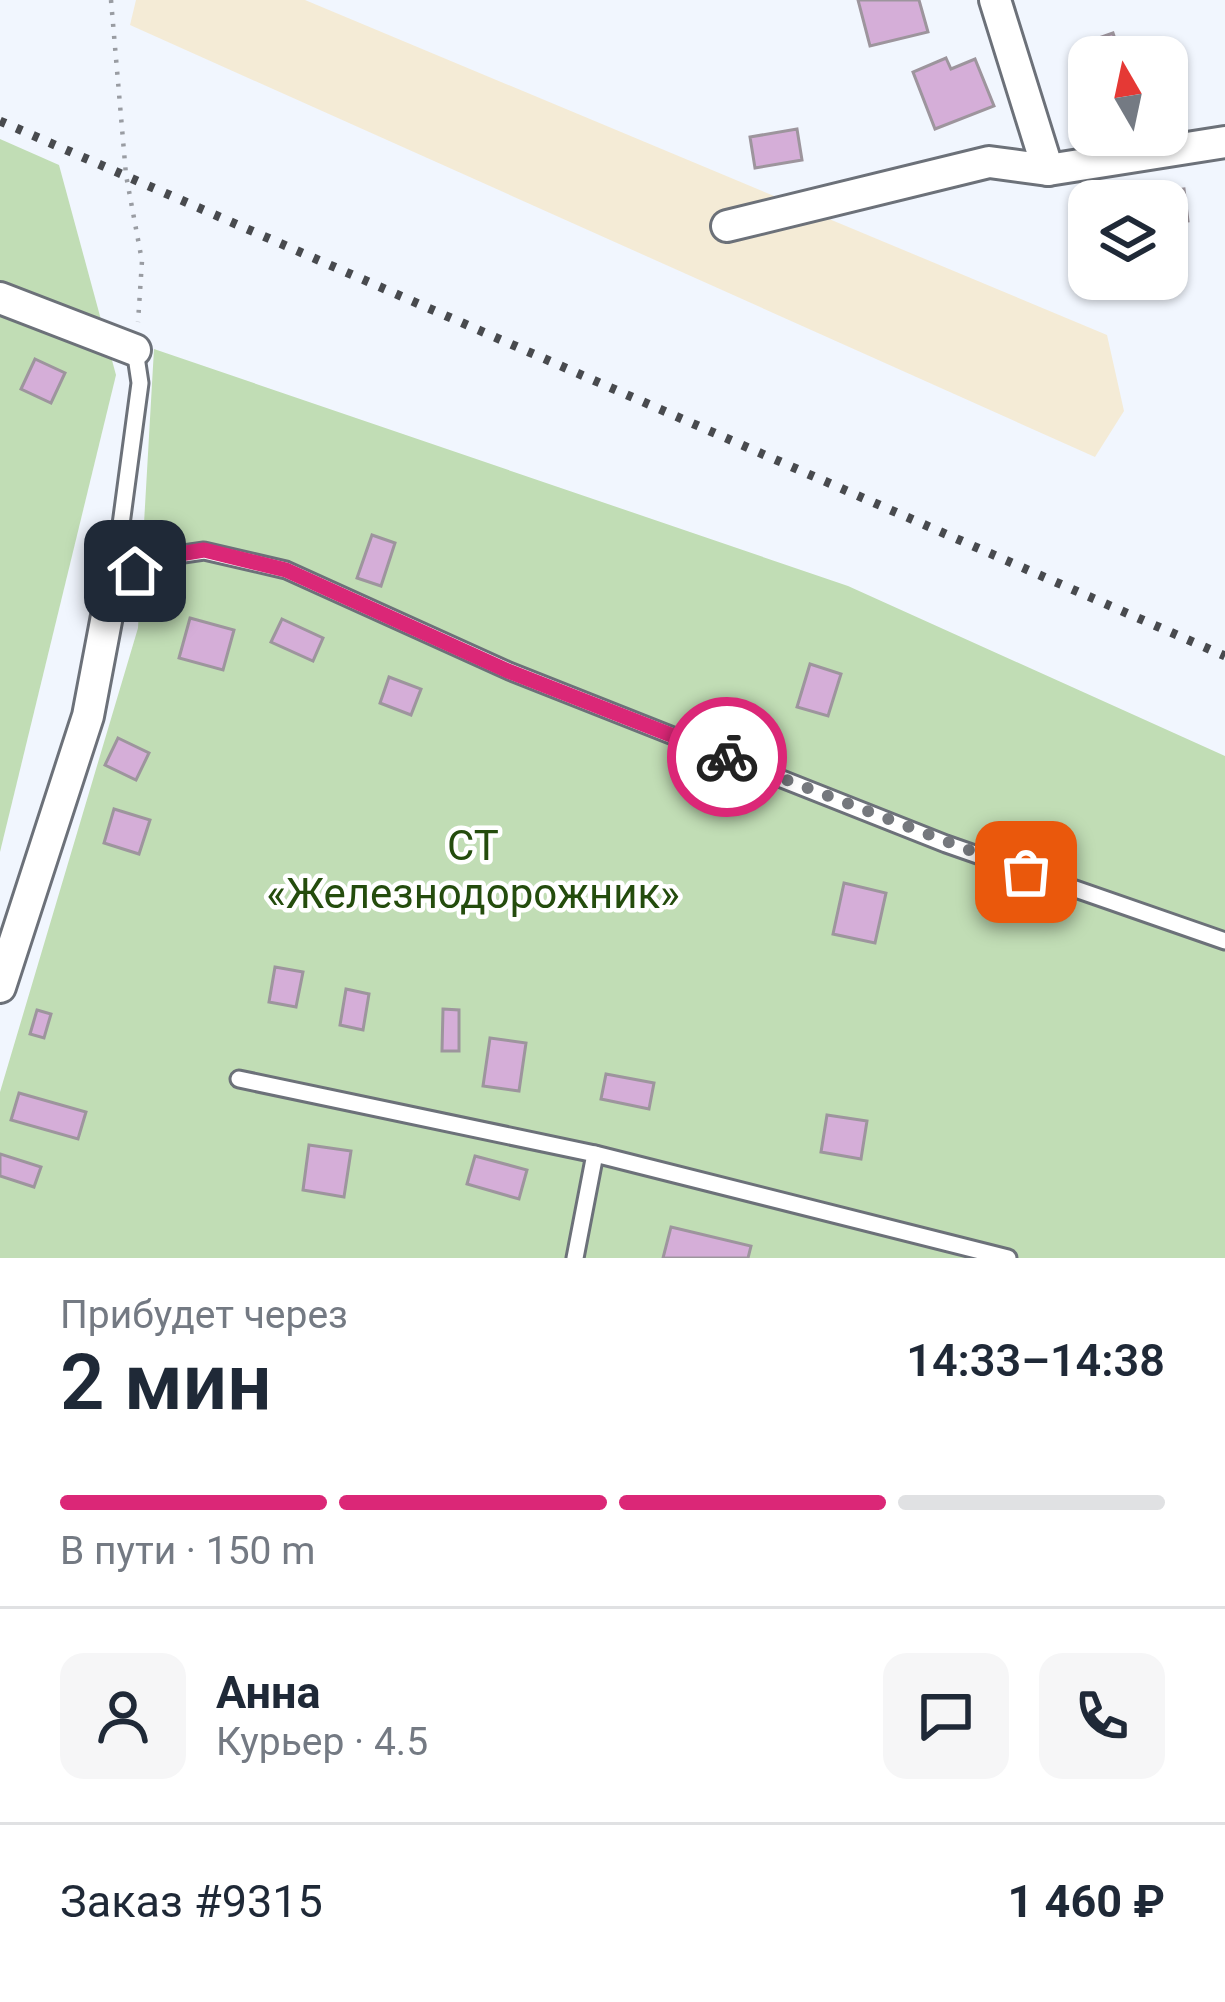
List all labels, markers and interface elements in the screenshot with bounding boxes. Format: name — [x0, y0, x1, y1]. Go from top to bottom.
north arrow — [1068, 36, 1188, 156]
map controls — [1068, 36, 1188, 300]
button: layers — [1068, 180, 1188, 300]
pin — [84, 520, 186, 622]
icon: home — [102, 538, 168, 604]
courier — [667, 697, 787, 817]
icon: bike — [694, 724, 760, 790]
park label: СТ «Железнодорожник» — [266, 821, 680, 918]
pin — [975, 821, 1077, 923]
icon: bag — [993, 839, 1059, 905]
text: Прибудет через — [60, 1292, 348, 1338]
text: 14:33–14:38 — [906, 1334, 1165, 1387]
text: 2 мин — [60, 1337, 272, 1428]
text: В пути · 150 m — [60, 1528, 315, 1574]
button: person — [60, 1653, 186, 1779]
button: chat — [883, 1653, 1009, 1779]
button: phone — [1039, 1653, 1165, 1779]
text: Анна — [216, 1666, 321, 1719]
text: Курьер · 4.5 — [216, 1719, 428, 1765]
text: Заказ #9315 — [60, 1875, 323, 1928]
text: 1 460 ₽ — [1008, 1875, 1165, 1928]

